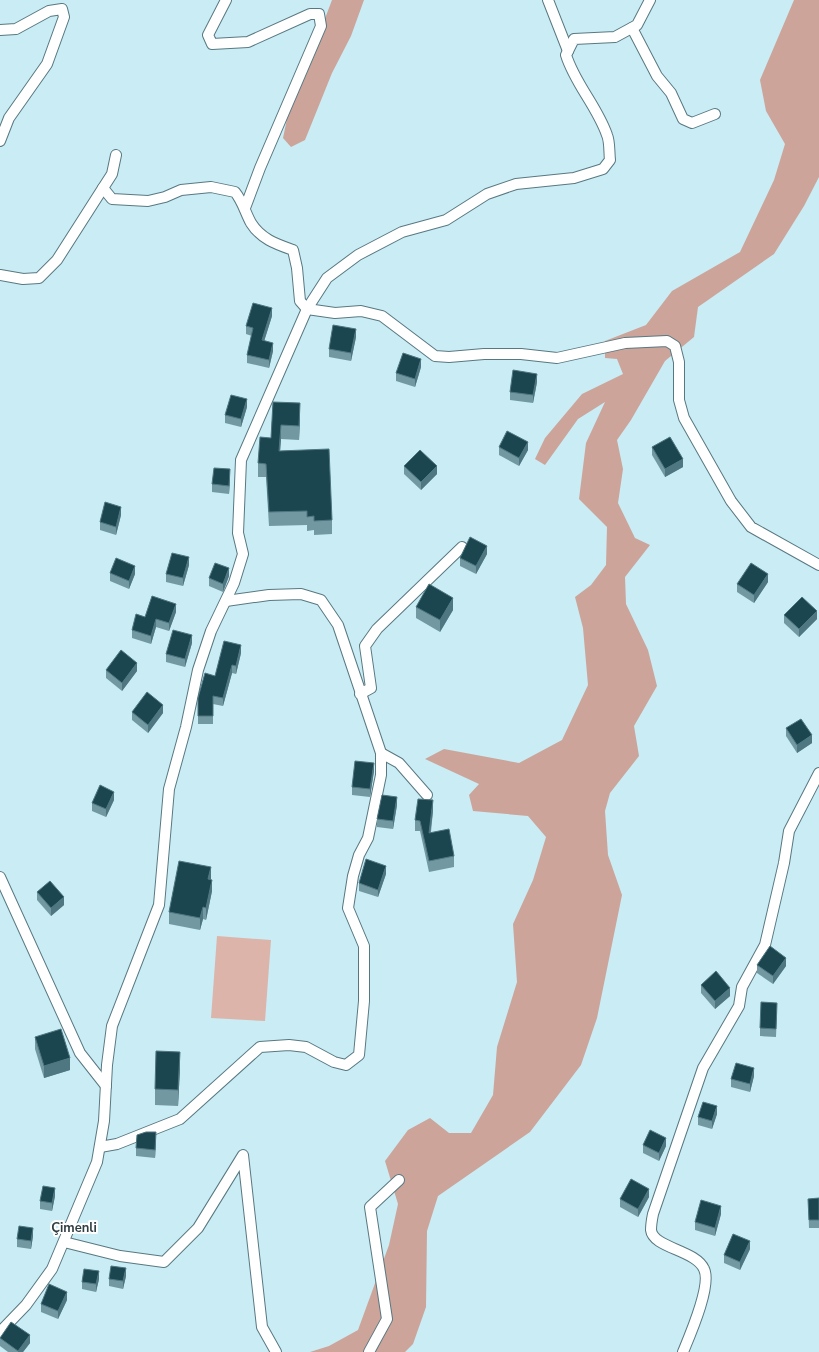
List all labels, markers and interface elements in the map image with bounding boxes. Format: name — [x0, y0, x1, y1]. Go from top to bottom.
district label: Çimenli — [51, 1219, 97, 1237]

